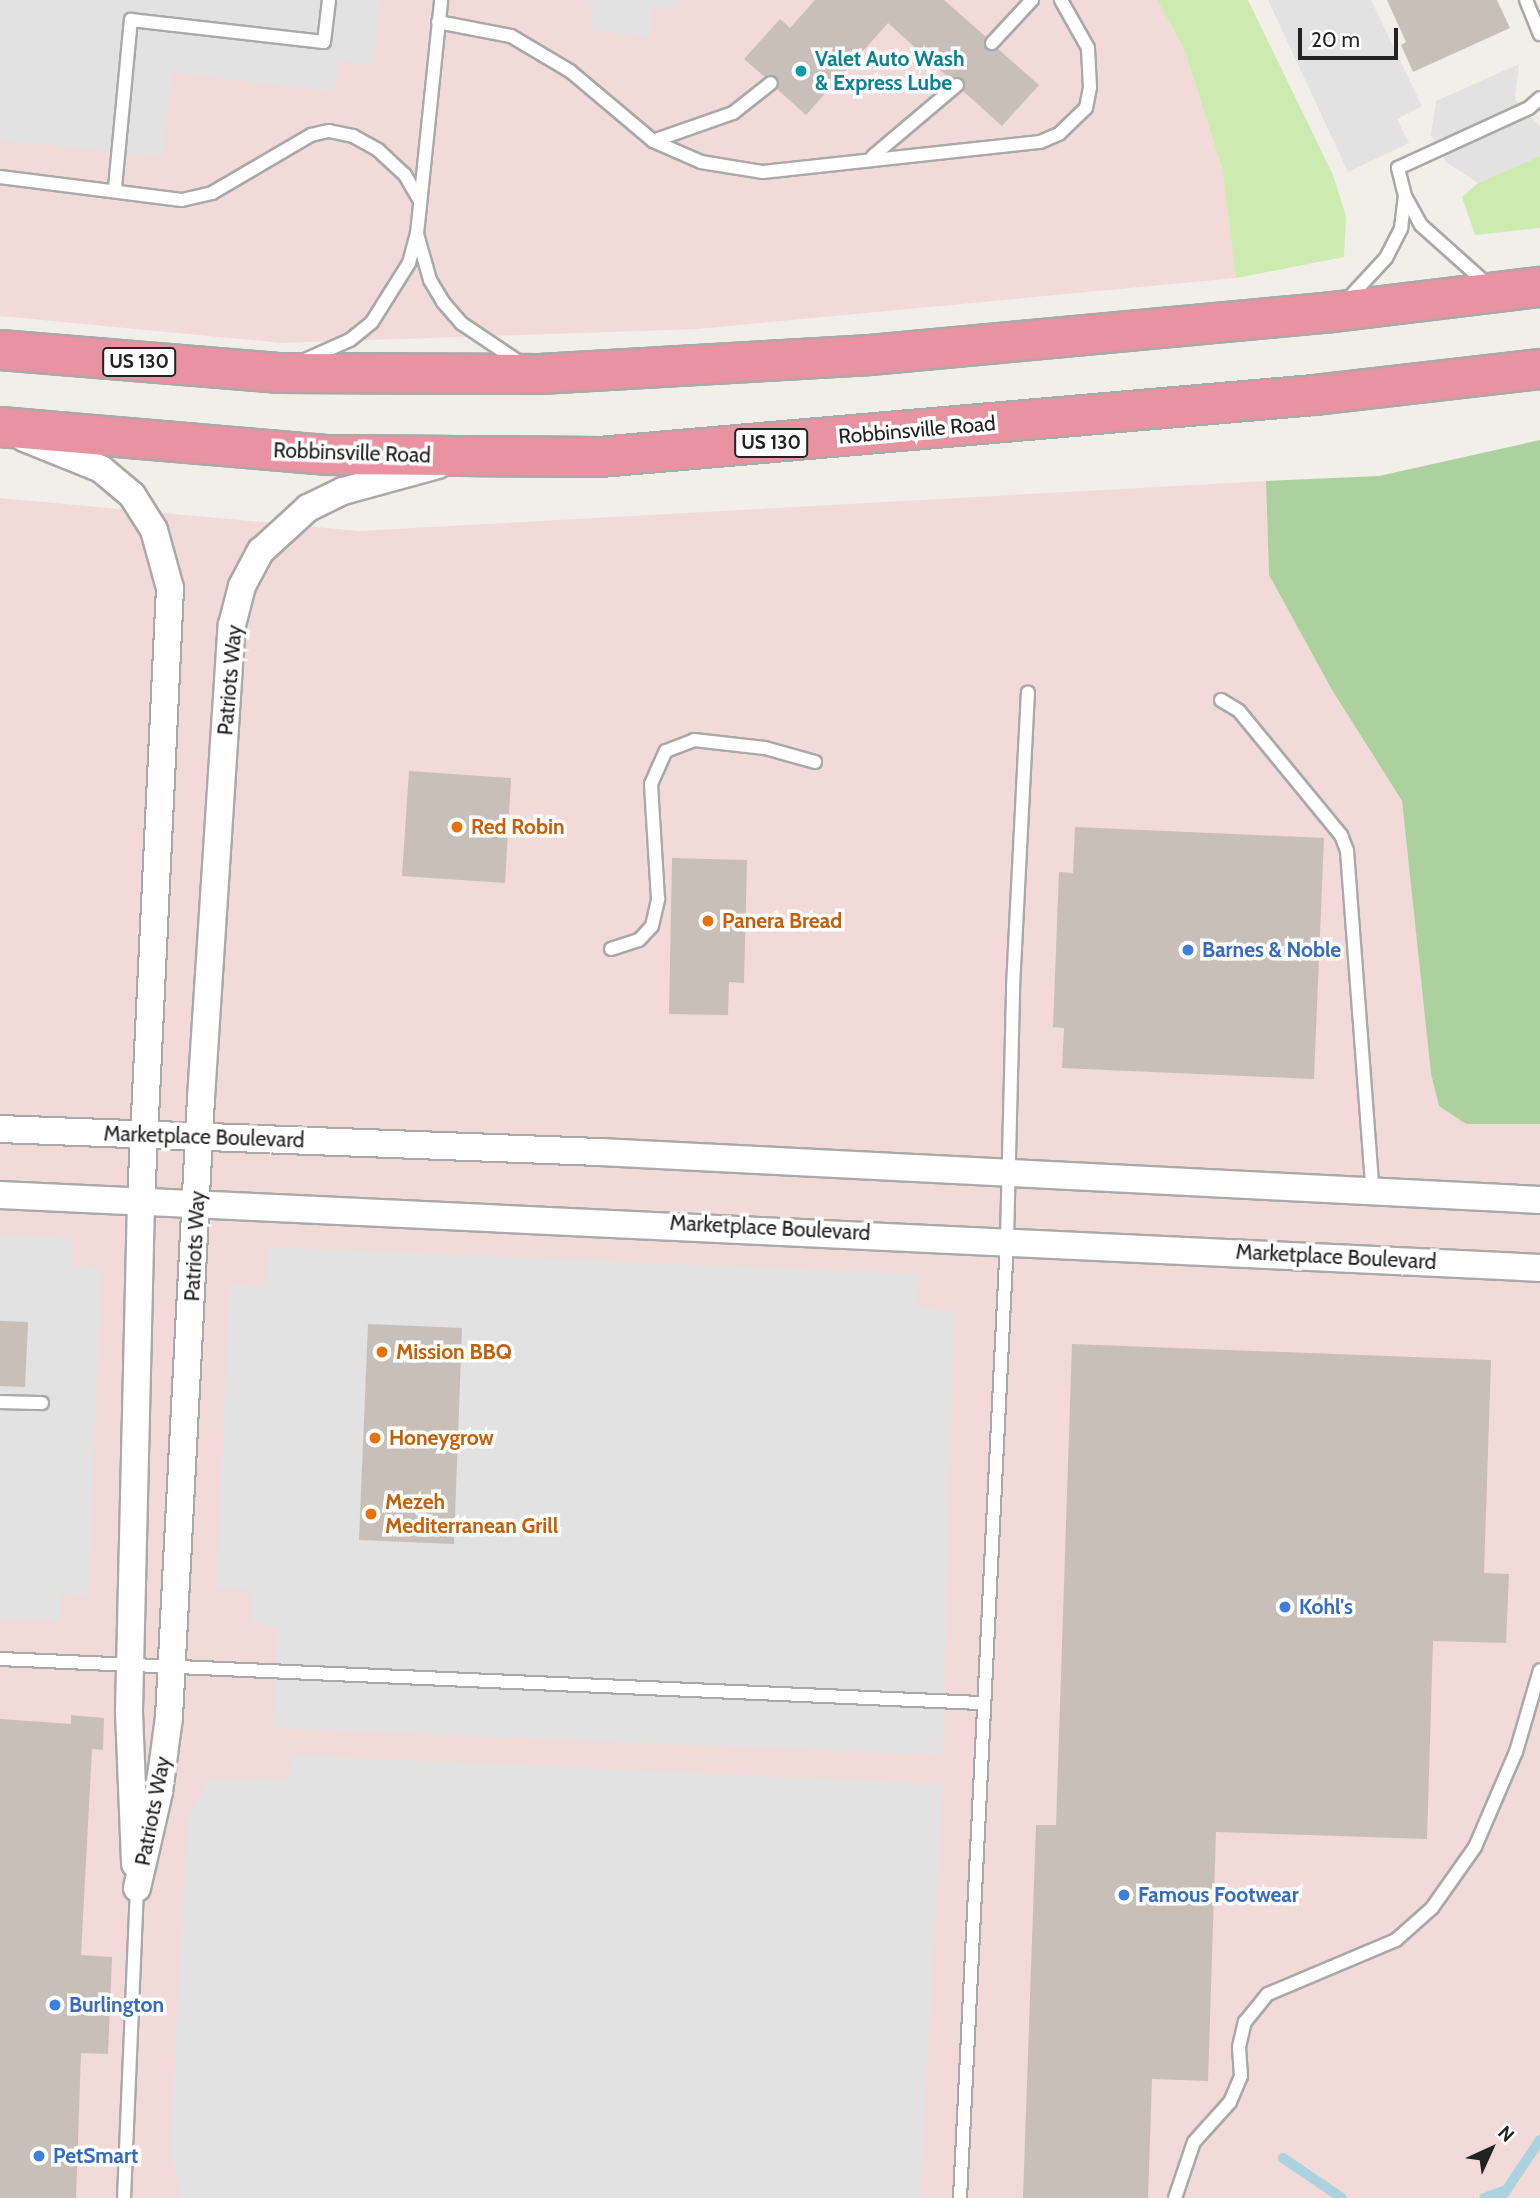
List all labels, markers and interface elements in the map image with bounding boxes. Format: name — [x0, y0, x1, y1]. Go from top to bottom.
scale bar — [1302, 14, 1402, 58]
text: 20 m — [1311, 27, 1360, 52]
place label: Valet Auto Wash & Express Lube — [815, 46, 964, 96]
marker: Valet Auto Wash & Express Lube — [793, 63, 809, 79]
road number: US 130 — [100, 346, 178, 378]
street label: Robbinsville Road — [837, 411, 997, 449]
road number: US 130 — [732, 428, 810, 458]
street label: Robbinsville Road — [273, 438, 431, 468]
street label: Patriots Way — [213, 624, 247, 736]
place label: Red Robin — [471, 814, 565, 840]
marker: Red Robin — [449, 819, 465, 835]
place label: Panera Bread — [722, 908, 842, 934]
marker: Panera Bread — [700, 913, 716, 929]
place label: Barnes & Noble — [1202, 937, 1341, 963]
marker: Barnes & Noble — [1180, 942, 1196, 958]
street label: Marketplace Boulevard — [103, 1121, 305, 1153]
street label: Patriots Way — [180, 1190, 210, 1302]
street label: Marketplace Boulevard — [669, 1210, 871, 1246]
street label: Marketplace Boulevard — [1235, 1239, 1437, 1275]
place label: Mission BBQ — [396, 1339, 512, 1365]
marker: Mission BBQ — [374, 1344, 390, 1360]
place label: Honeygrow — [389, 1425, 494, 1451]
marker: Honeygrow — [367, 1430, 383, 1446]
place label: Mezeh Mediterranean Grill — [385, 1489, 558, 1539]
marker: Mezeh Mediterranean Grill — [363, 1506, 379, 1522]
place label: Kohl's — [1299, 1594, 1353, 1620]
marker: Kohl's — [1277, 1599, 1293, 1615]
street label: Patriots Way — [130, 1754, 176, 1868]
place label: Famous Footwear — [1138, 1882, 1299, 1908]
marker: Famous Footwear — [1116, 1887, 1132, 1903]
place label: Burlington — [69, 1992, 164, 2018]
marker: Burlington — [47, 1997, 63, 2013]
north arrow — [1456, 2114, 1526, 2184]
text: N — [1493, 2121, 1519, 2147]
place label: PetSmart — [53, 2143, 138, 2169]
marker: PetSmart — [31, 2148, 47, 2164]

